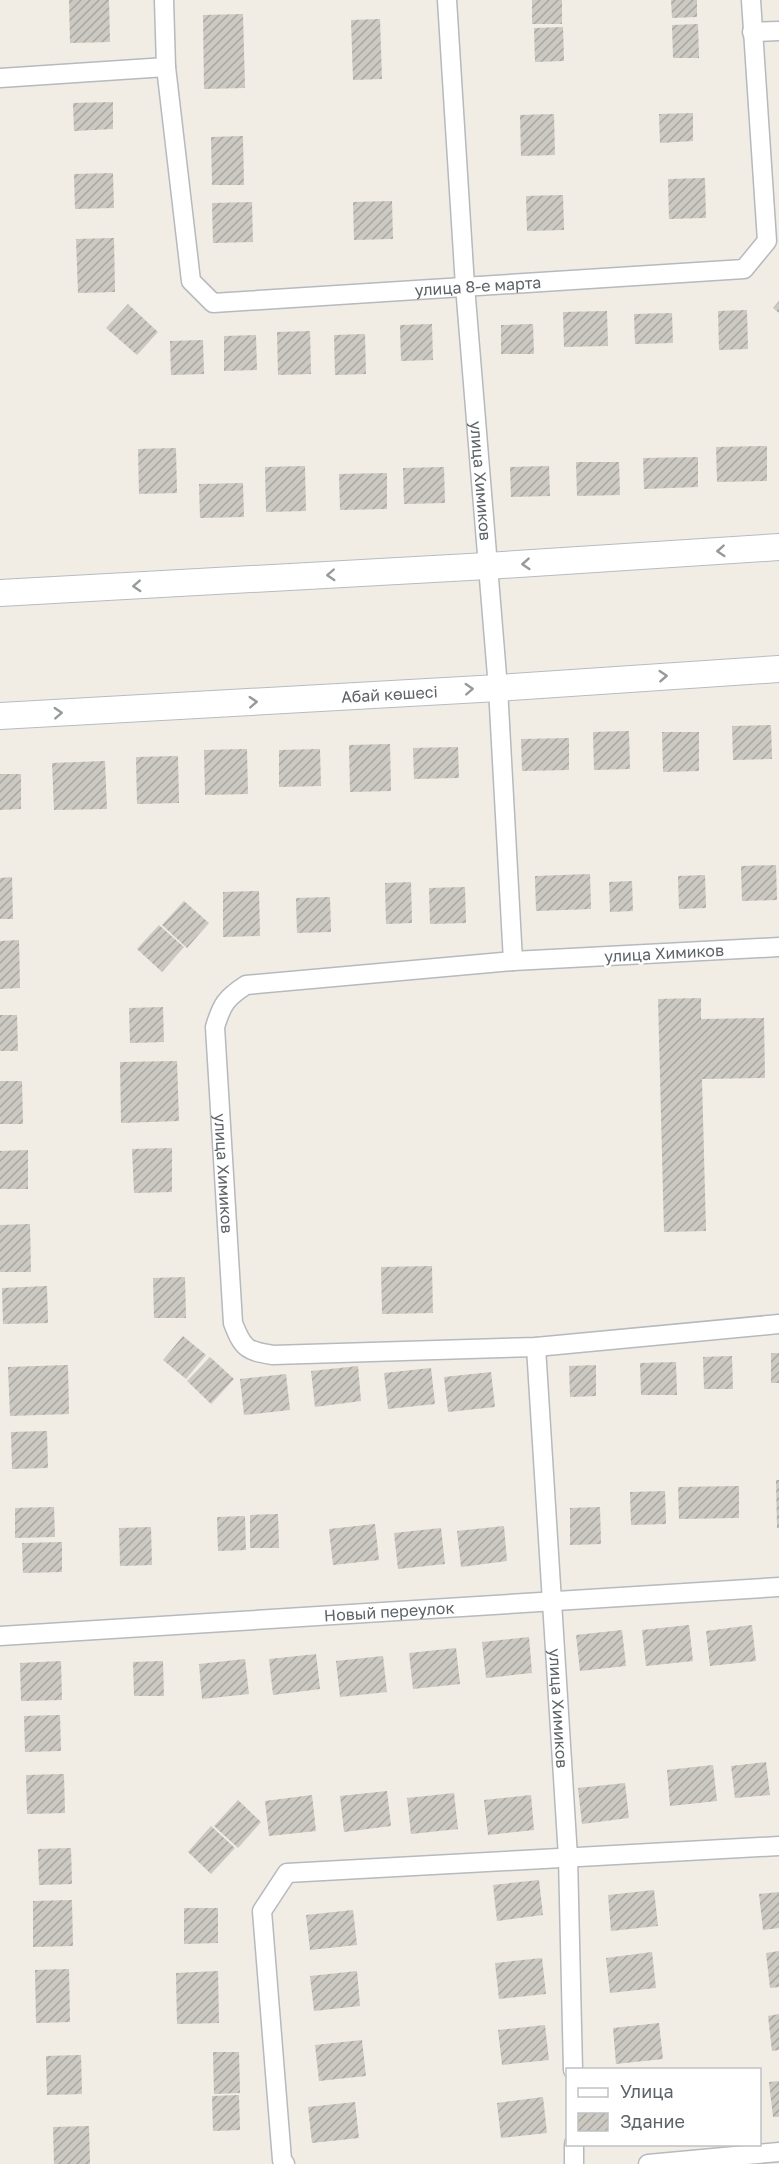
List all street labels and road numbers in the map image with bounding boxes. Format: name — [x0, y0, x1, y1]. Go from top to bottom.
street label: улица 8-е марта — [414, 272, 542, 300]
street label: улица Химиков — [466, 420, 496, 541]
street label: Абай көшесі — [341, 681, 438, 707]
street label: улица Химиков — [604, 940, 724, 966]
street label: улица Химиков — [210, 1113, 238, 1234]
street label: Новый переулок — [323, 1597, 455, 1626]
street label: улица Химиков — [545, 1648, 572, 1769]

